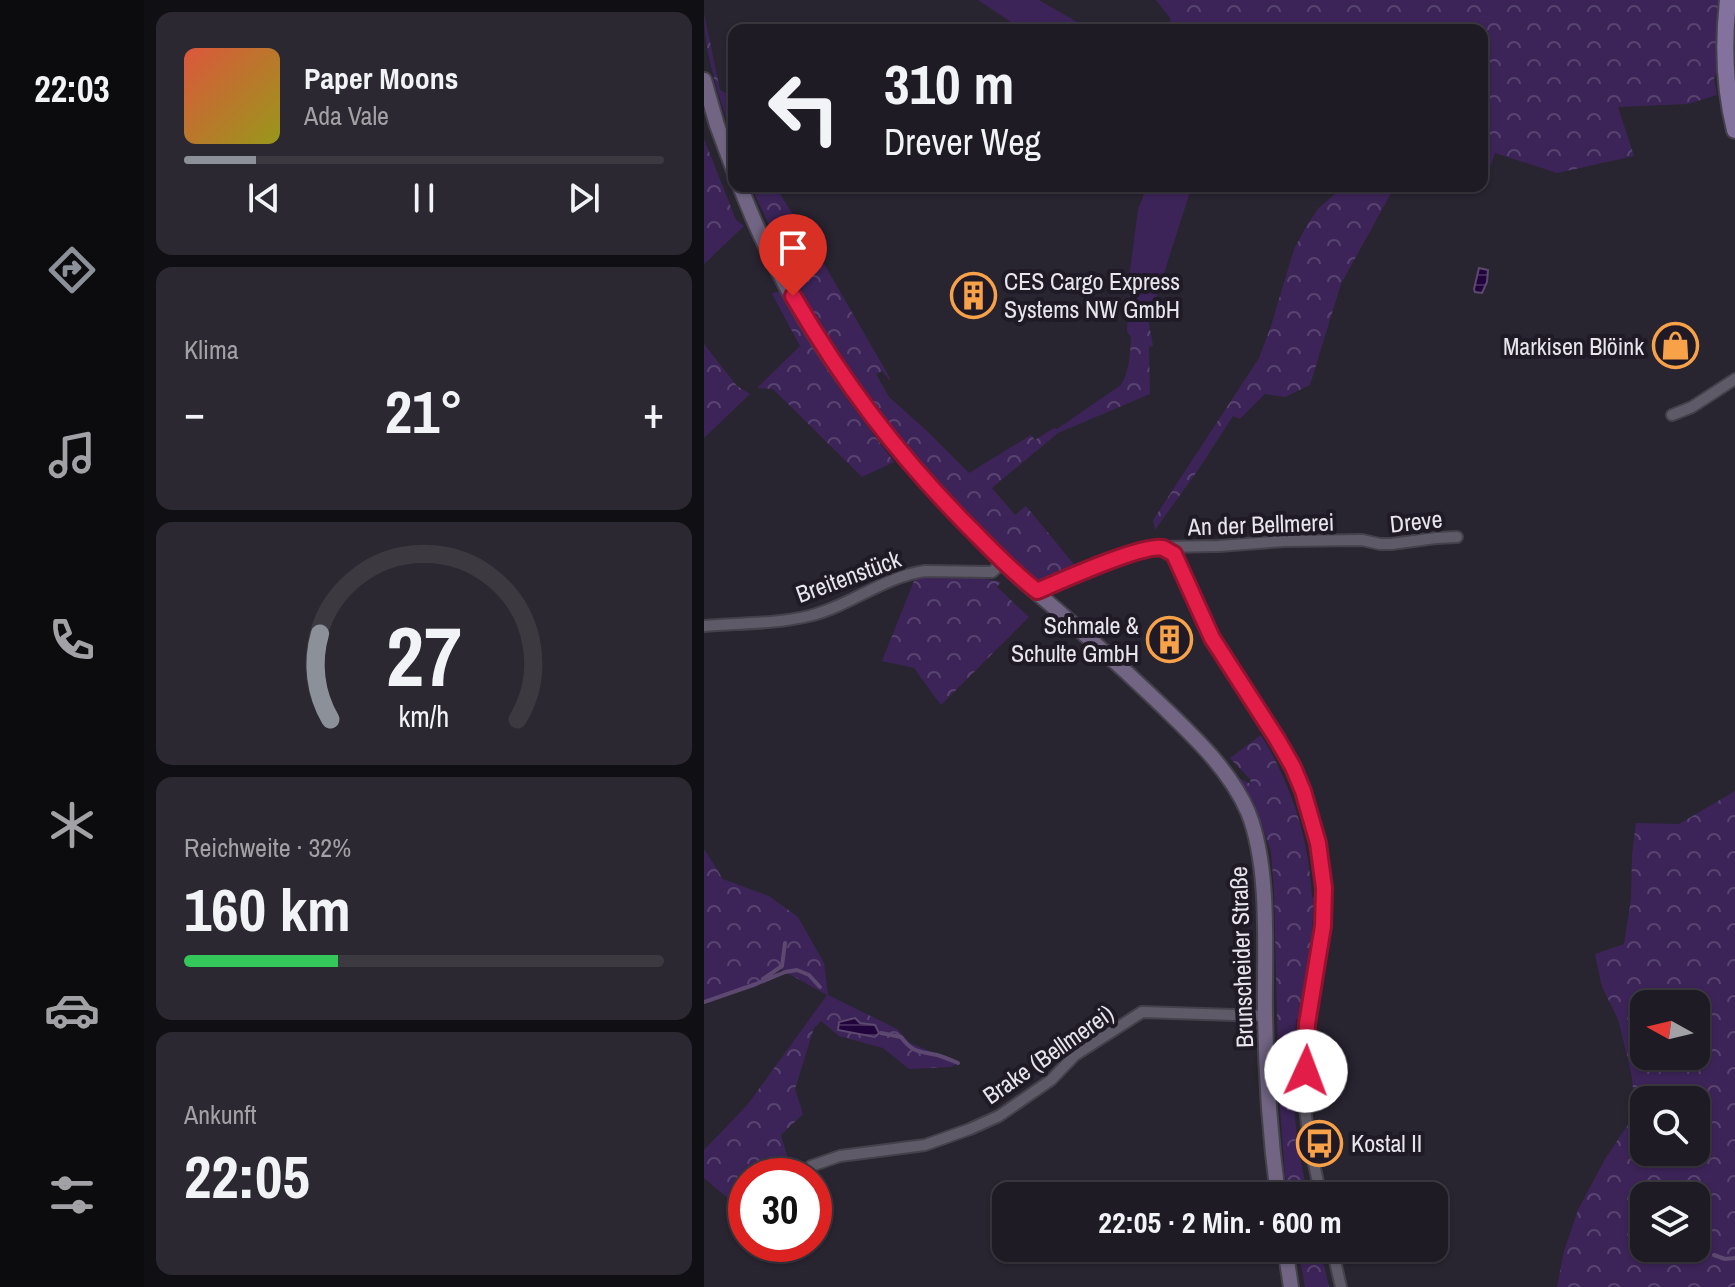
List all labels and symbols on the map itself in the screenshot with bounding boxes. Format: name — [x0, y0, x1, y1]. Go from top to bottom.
pin — [759, 214, 827, 296]
place label: CES Cargo Express Systems NW GmbH — [1004, 265, 1180, 325]
building icon: CES Cargo Express Systems NW GmbH — [949, 271, 997, 319]
shop icon: Markisen Blöink — [1651, 322, 1699, 370]
place label: Markisen Blöink — [1503, 330, 1644, 362]
street label: Dreve — [1388, 502, 1444, 540]
street label: An der Bellmerei — [1186, 505, 1335, 543]
street label: Breitenstück — [791, 542, 905, 610]
place label: Schmale & Schulte GmbH — [1011, 609, 1139, 669]
building icon: Schmale & Schulte GmbH — [1146, 615, 1194, 663]
street label: Brunscheider Straße — [1222, 866, 1260, 1048]
north arrow — [1630, 990, 1710, 1070]
street label: Brake (Bellmerei) — [976, 997, 1120, 1111]
position arrow — [1264, 1029, 1348, 1113]
bus stop icon: Kostal II — [1296, 1119, 1344, 1167]
place label: Kostal II — [1351, 1127, 1422, 1159]
speed limit sign: 30 — [728, 1158, 832, 1262]

